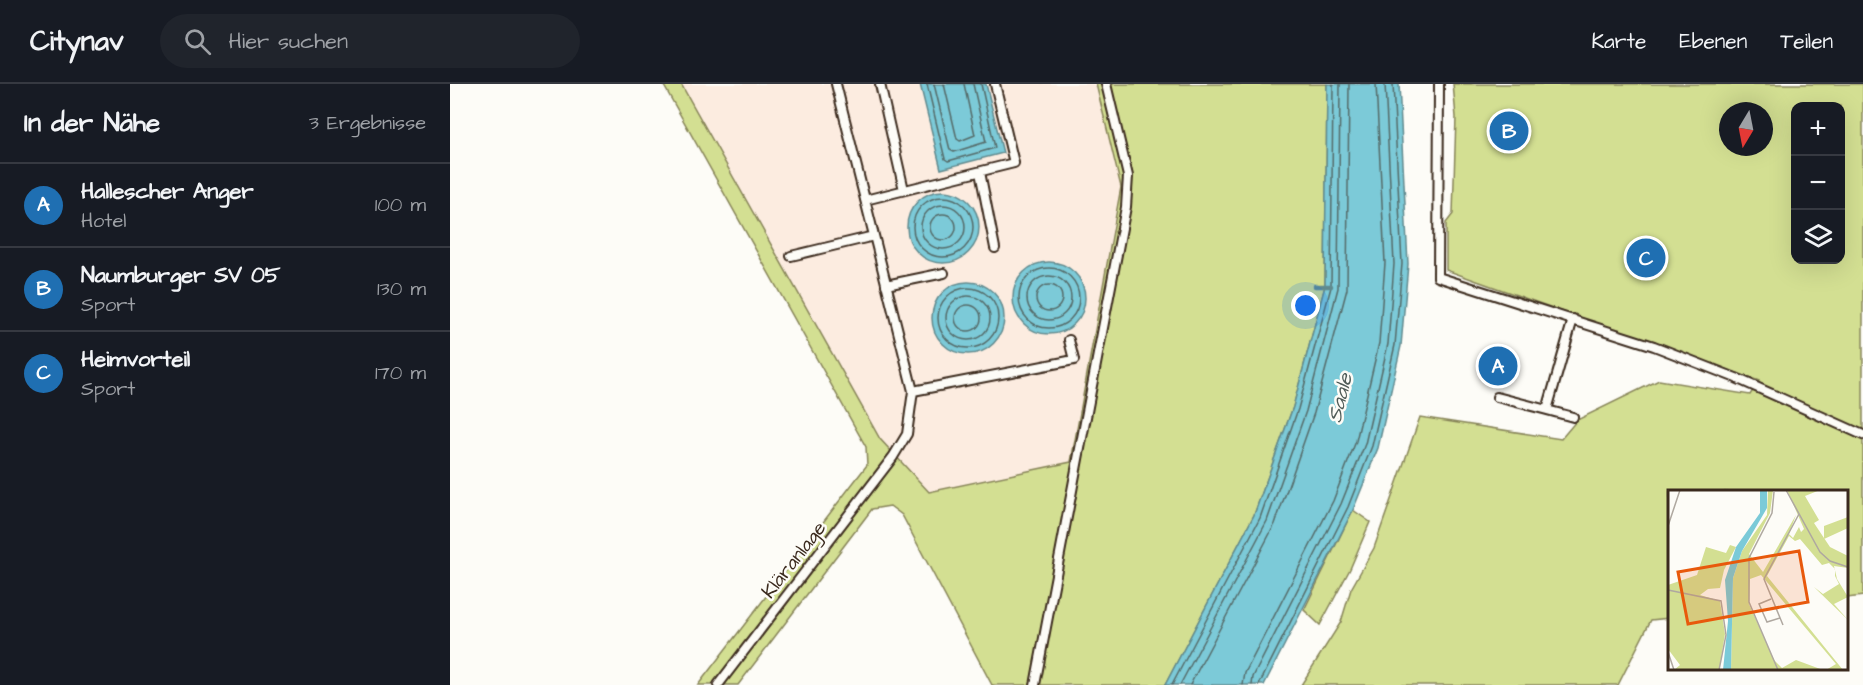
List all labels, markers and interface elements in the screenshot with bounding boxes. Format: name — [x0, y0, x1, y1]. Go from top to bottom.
search box — [160, 14, 580, 68]
text: Citynav — [30, 22, 124, 61]
icon: search — [181, 25, 214, 58]
text: Hier suchen — [229, 26, 348, 57]
text: Karte — [1591, 27, 1646, 56]
text: Ebenen — [1679, 27, 1747, 56]
text: Teilen — [1780, 27, 1833, 56]
north arrow — [1719, 102, 1773, 156]
map controls — [1791, 102, 1845, 264]
button: + — [1791, 102, 1845, 156]
text: In der Nähe — [24, 105, 160, 141]
pin: B — [1490, 108, 1528, 154]
text: 3 Ergebnisse — [309, 109, 426, 137]
button: − — [1791, 156, 1845, 210]
text: Hallescher Anger — [81, 176, 254, 207]
text: A — [37, 191, 50, 219]
text: 100 m — [375, 191, 426, 219]
text: Hotel — [81, 207, 126, 235]
button: layers — [1791, 210, 1845, 264]
pin: C — [1626, 236, 1666, 280]
text: Naumburger SV 05 — [81, 260, 280, 291]
text: B — [36, 275, 51, 303]
text: 130 m — [377, 275, 426, 303]
text: Sport — [81, 291, 135, 319]
your location — [1291, 291, 1320, 320]
text: Heimvorteil — [81, 344, 190, 375]
pin: A — [1478, 344, 1518, 388]
text: C — [36, 359, 51, 387]
text: 170 m — [375, 359, 426, 387]
water label: Saale — [1320, 369, 1360, 426]
text: Sport — [81, 375, 135, 403]
inset map — [1668, 490, 1848, 670]
street label: Kläranlage — [755, 515, 834, 605]

